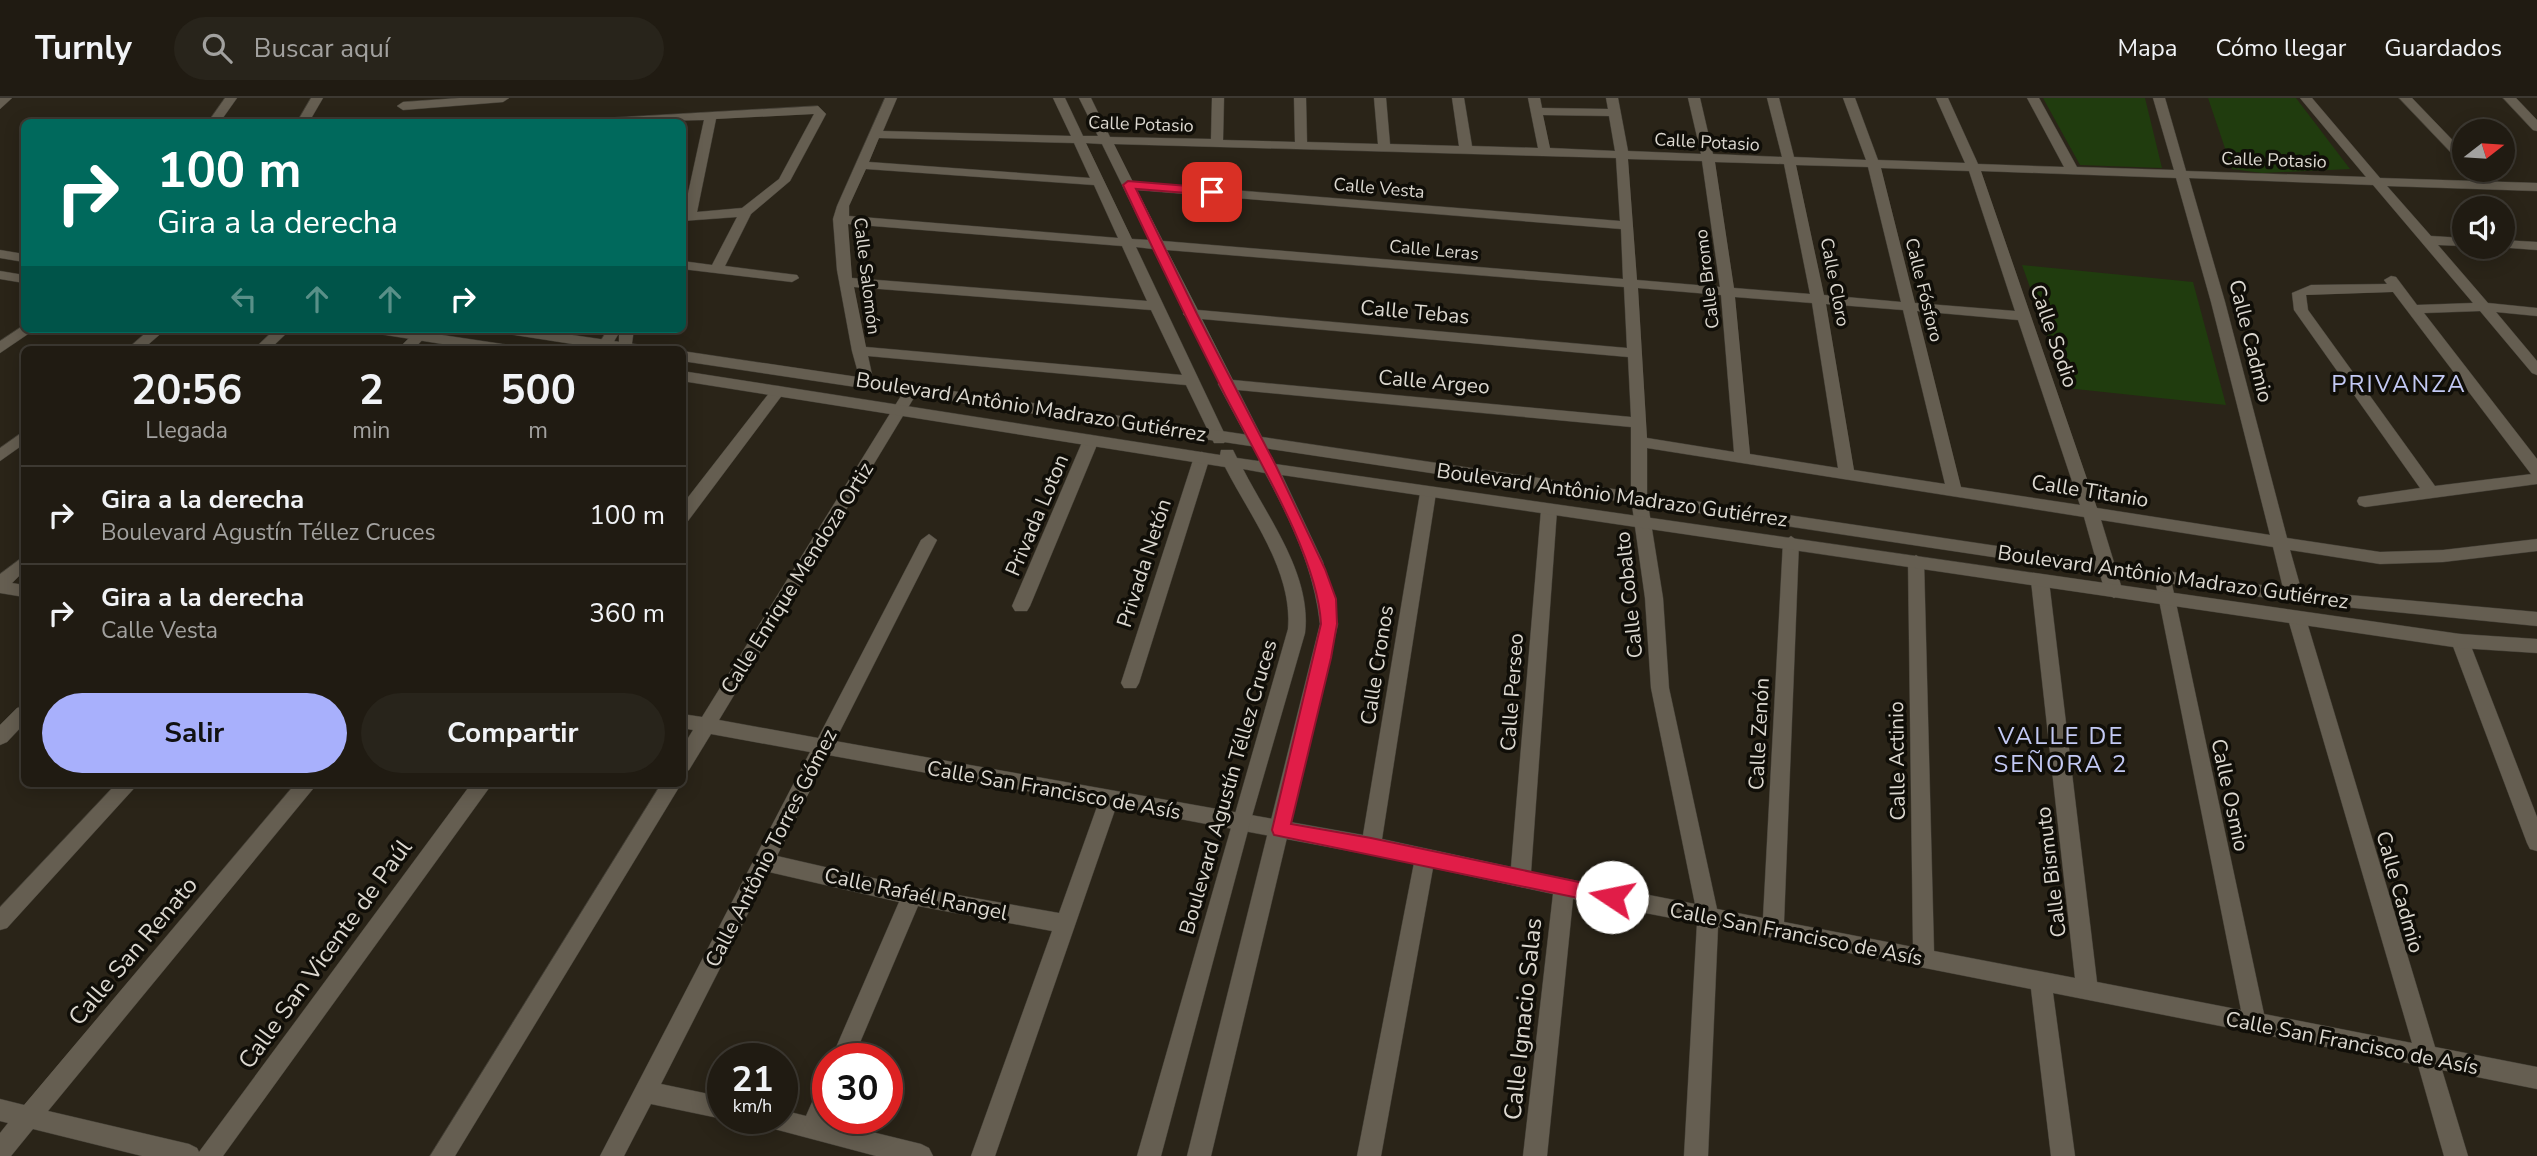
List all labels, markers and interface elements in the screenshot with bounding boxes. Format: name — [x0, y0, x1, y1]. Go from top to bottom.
search box — [174, 17, 664, 80]
text: Turnly — [35, 26, 132, 71]
icon: search — [198, 29, 236, 67]
text: Buscar aquí — [254, 31, 390, 66]
text: Mapa — [2117, 32, 2177, 64]
text: Cómo llegar — [2215, 32, 2346, 64]
text: Guardados — [2384, 32, 2502, 64]
street label: Calle Potasio — [1088, 110, 1194, 138]
north arrow — [2452, 119, 2515, 182]
map controls — [2452, 119, 2515, 259]
street label: Calle Potasio — [1654, 127, 1760, 157]
text: 100 m — [157, 137, 301, 204]
street label: Calle Potasio — [2221, 146, 2327, 174]
icon: right — [42, 147, 133, 238]
pin — [1182, 162, 1242, 222]
street label: Calle Vesta — [1332, 172, 1426, 204]
icon: arrive — [1193, 173, 1231, 211]
button: sound — [2452, 196, 2515, 259]
text: Gira a la derecha — [157, 201, 398, 244]
street label: Calle Salomón — [848, 216, 886, 336]
street label: Calle Bromo — [1689, 228, 1725, 330]
street label: Calle Leras — [1388, 234, 1480, 266]
street label: Calle Fósforo — [1899, 235, 1949, 345]
street label: Calle Cloro — [1815, 236, 1855, 328]
street label: Calle Cadmio — [2222, 277, 2280, 405]
icon: left — [225, 280, 263, 318]
icon: ahead — [298, 280, 336, 318]
icon: ahead — [371, 280, 409, 318]
icon: right — [444, 280, 482, 318]
street label: Calle Sodio — [2023, 281, 2085, 391]
street label: Calle Tebas — [1359, 293, 1471, 331]
text: 20:56 — [131, 362, 242, 419]
text: 2 — [359, 362, 384, 419]
text: 500 — [500, 362, 576, 419]
street label: Calle Argeo — [1377, 363, 1491, 401]
street label: Boulevard Antônio Madrazo Gutiérrez — [854, 365, 1208, 449]
district label: PRIVANZA — [2331, 368, 2467, 400]
text: Llegada — [145, 415, 228, 446]
text: min — [352, 415, 390, 446]
text: m — [528, 415, 548, 446]
street label: Privada Loton — [999, 450, 1075, 580]
street label: Boulevard Antônio Madrazo Gutiérrez — [1435, 456, 1790, 534]
street label: Calle Enrique Mendoza Ortiz — [714, 457, 880, 699]
street label: Calle Titanio — [2029, 468, 2151, 514]
text: Gira a la derecha — [101, 482, 304, 517]
street label: Privada Netón — [1110, 495, 1178, 631]
icon: right — [42, 496, 80, 534]
text: 100 m — [589, 498, 665, 533]
text: Boulevard Agustín Téllez Cruces — [101, 517, 435, 548]
street label: Calle Cobalto — [1608, 530, 1650, 660]
street label: Boulevard Antônio Madrazo Gutiérrez — [1996, 538, 2351, 616]
text: Gira a la derecha — [101, 580, 304, 615]
icon: right — [42, 594, 80, 632]
text: 360 m — [589, 596, 665, 631]
street label: Calle Cronos — [1354, 603, 1400, 727]
text: Calle Vesta — [101, 615, 218, 646]
street label: Calle Perseo — [1494, 632, 1530, 752]
street label: Boulevard Agustín Téllez Cruces — [1172, 636, 1284, 938]
street label: Calle Zenón — [1742, 677, 1776, 791]
button: Salir — [42, 693, 347, 773]
button: Compartir — [361, 693, 665, 773]
street label: Calle Actinio — [1882, 701, 1912, 821]
district label: VALLE DE SEÑORA 2 — [1994, 720, 2128, 780]
street label: Calle Antônio Torres Gómez — [699, 724, 843, 972]
street label: Calle Osmio — [2204, 736, 2256, 854]
street label: Calle San Francisco de Asís — [925, 754, 1183, 826]
street label: Calle Bismuto — [2029, 805, 2073, 939]
street label: Calle Cadmio — [2369, 828, 2431, 956]
street label: Calle San Vicente de Paúl — [231, 833, 419, 1075]
position arrow — [1575, 860, 1649, 934]
street label: Calle Rafaél Rangel — [822, 861, 1011, 927]
street label: Calle San Renato — [61, 870, 205, 1032]
street label: Calle San Francisco de Asís — [1667, 896, 1925, 972]
street label: Calle Ignacio Salas — [1496, 916, 1550, 1122]
street label: Calle San Francisco de Asís — [2223, 1005, 2481, 1081]
speed limit sign: 30 — [812, 1043, 903, 1134]
text: 21 — [731, 1056, 774, 1103]
text: km/h — [733, 1094, 772, 1118]

